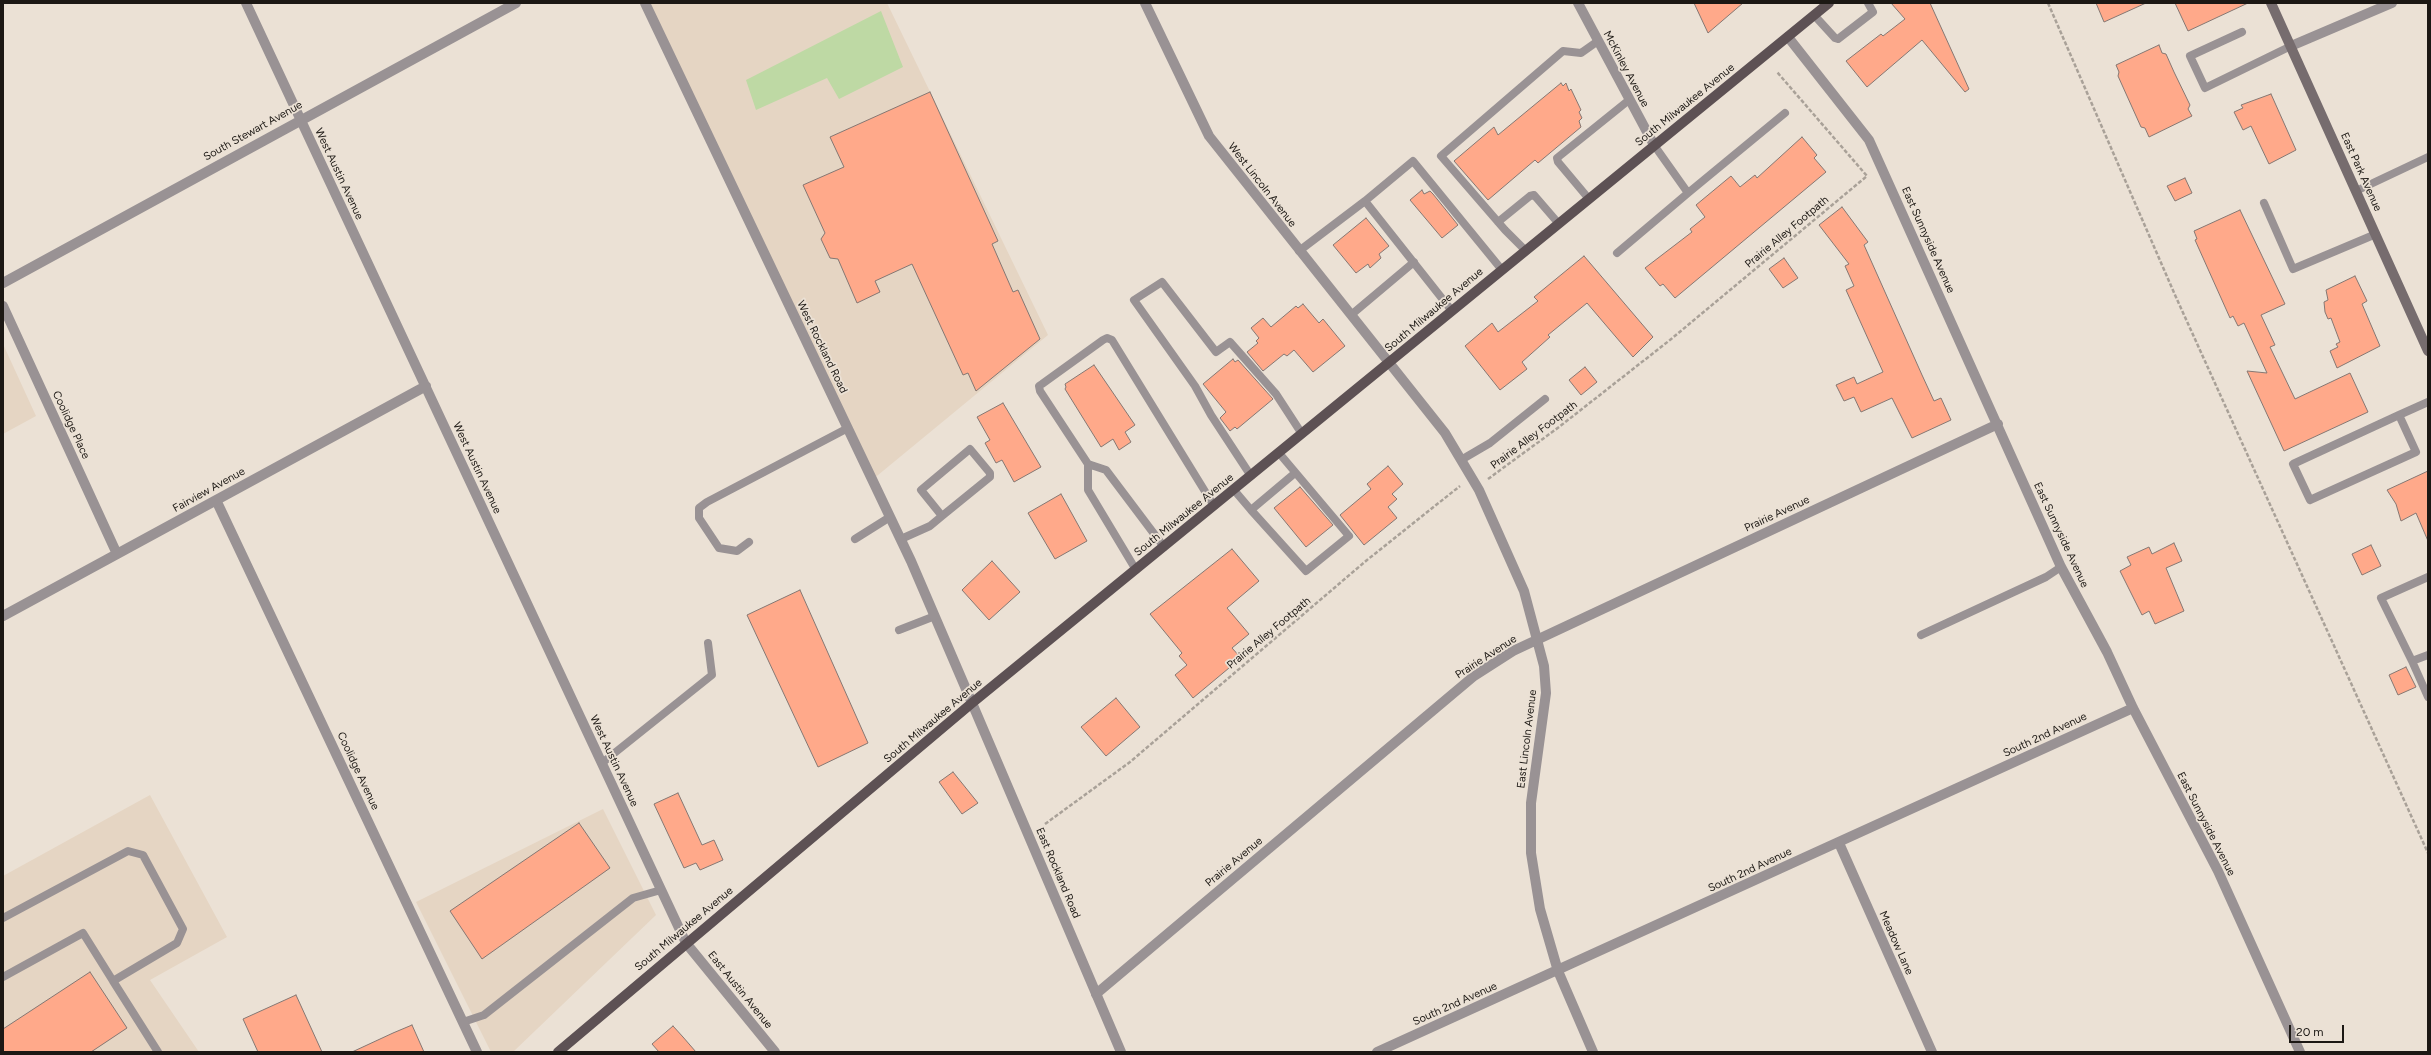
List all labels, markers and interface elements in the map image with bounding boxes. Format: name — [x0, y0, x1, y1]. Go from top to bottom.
street label: McKinley Avenue — [1600, 29, 1652, 109]
street label: South Milwaukee Avenue — [1633, 61, 1737, 149]
street label: South Stewart Avenue — [201, 98, 305, 164]
street label: West Austin Avenue — [312, 126, 366, 222]
street label: East Park Avenue — [2338, 131, 2384, 213]
street label: West Lincoln Avenue — [1225, 140, 1299, 230]
street label: East Sunnyside Avenue — [1899, 185, 1957, 295]
street label: Prairie Alley Footpath — [1743, 193, 1831, 271]
street label: South Milwaukee Avenue — [1382, 265, 1486, 355]
street label: West Rockland Road — [794, 299, 850, 395]
street label: Coolidge Place — [49, 389, 93, 461]
street label: Prairie Alley Footpath — [1488, 398, 1580, 472]
street label: West Austin Avenue — [450, 420, 504, 516]
street label: Fairview Avenue — [171, 465, 247, 515]
street label: South Milwaukee Avenue — [1132, 471, 1236, 559]
street label: East Sunnyside Avenue — [2031, 480, 2091, 590]
street label: Prairie Avenue — [1742, 493, 1812, 535]
street label: Prairie Alley Footpath — [1225, 594, 1313, 672]
street label: Prairie Avenue — [1453, 632, 1519, 682]
street label: South Milwaukee Avenue — [881, 676, 985, 766]
street label: East Lincoln Avenue — [1514, 689, 1540, 789]
street label: South 2nd Avenue — [2001, 710, 2089, 760]
street label: West Austin Avenue — [587, 713, 641, 809]
street label: Coolidge Avenue — [334, 730, 382, 812]
street label: East Sunnyside Avenue — [2174, 770, 2238, 878]
street label: East Rockland Road — [1033, 826, 1083, 920]
street label: Prairie Avenue — [1203, 834, 1265, 890]
street label: South 2nd Avenue — [1706, 845, 1794, 895]
street label: South Milwaukee Avenue — [632, 884, 736, 974]
street label: Meadow Lane — [1876, 909, 1916, 977]
street label: East Austin Avenue — [705, 949, 775, 1031]
street label: South 2nd Avenue — [1411, 979, 1499, 1029]
scale bar — [2291, 1017, 2346, 1043]
text: 20 m — [2296, 1025, 2324, 1039]

